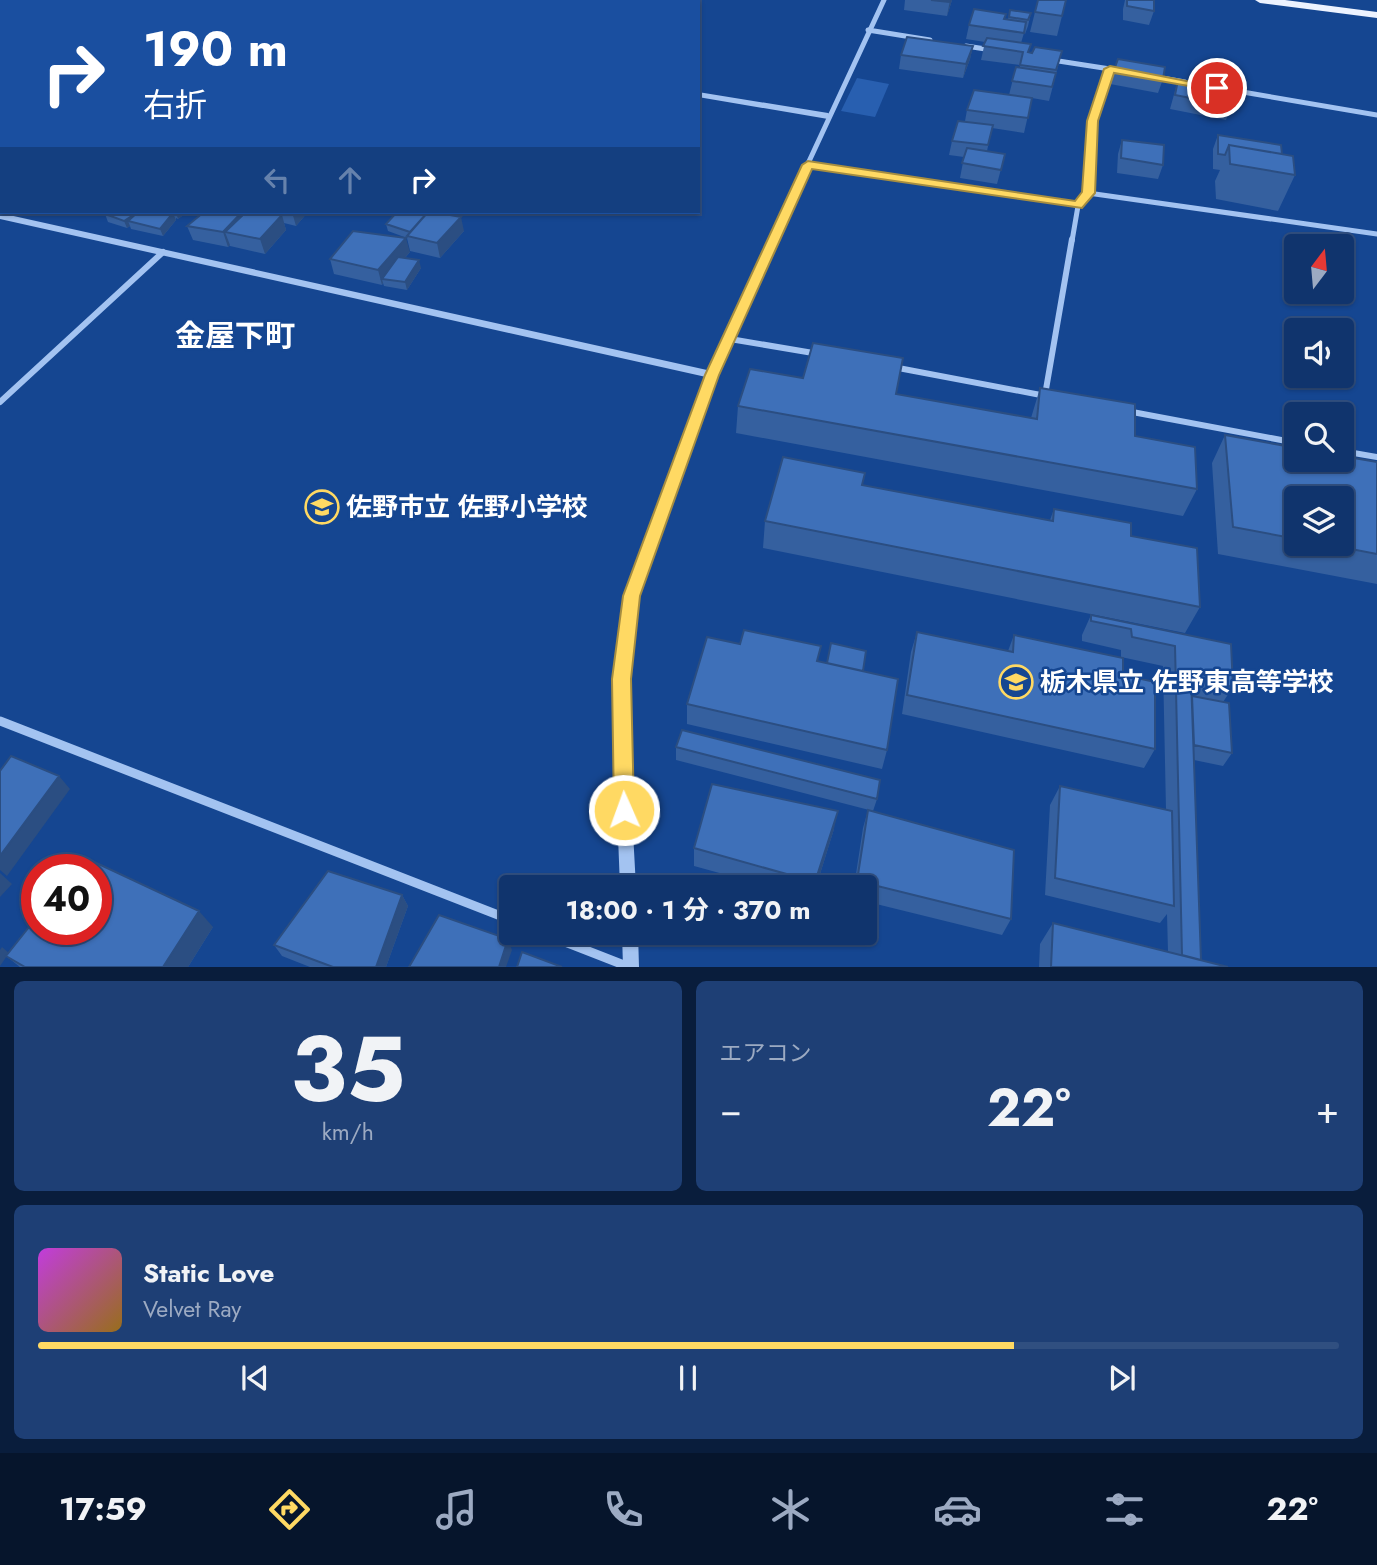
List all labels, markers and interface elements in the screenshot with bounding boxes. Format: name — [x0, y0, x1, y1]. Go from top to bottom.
text: 190 m — [143, 14, 288, 84]
icon: right — [28, 28, 119, 119]
pin — [1187, 58, 1247, 118]
icon: arrive — [1198, 69, 1236, 107]
text: 右折 — [143, 82, 207, 128]
icon: left — [258, 161, 296, 199]
icon: ahead — [331, 161, 369, 199]
icon: right — [404, 161, 442, 199]
north arrow — [1284, 234, 1354, 304]
map controls — [1284, 234, 1354, 556]
district label: 金屋下町 — [175, 314, 295, 357]
button: sound — [1284, 318, 1354, 388]
button: search — [1284, 402, 1354, 472]
button: layers — [1284, 486, 1354, 556]
school or university icon: 佐野市立 佐野小学校 — [303, 488, 341, 526]
place label: 佐野市立 佐野小学校 — [346, 488, 588, 526]
school or university icon: 栃木県立 佐野東高等学校 — [997, 663, 1035, 701]
place label: 栃木県立 佐野東高等学校 — [1040, 663, 1334, 701]
position arrow — [587, 773, 661, 847]
speed limit sign: 40 — [21, 854, 112, 945]
text: 18:00 · 1 分 · 370 m — [565, 891, 811, 929]
text: 35 — [290, 1004, 405, 1135]
text: エアコン — [720, 1036, 812, 1070]
text: 22° — [987, 1070, 1071, 1146]
text: − — [720, 1082, 742, 1137]
text: + — [1316, 1082, 1339, 1137]
text: km/h — [322, 1115, 374, 1149]
text: Static Love — [143, 1254, 275, 1292]
text: Velvet Ray — [143, 1292, 241, 1326]
icon: previous — [236, 1359, 274, 1397]
icon: pause — [669, 1359, 707, 1397]
icon: next — [1103, 1359, 1141, 1397]
icon: directions — [265, 1485, 314, 1534]
icon: music — [432, 1485, 481, 1534]
icon: phone — [599, 1485, 648, 1534]
icon: climate — [766, 1485, 815, 1534]
icon: car — [933, 1485, 982, 1534]
icon: filters — [1100, 1485, 1149, 1534]
text: 17:59 — [59, 1486, 147, 1532]
text: 22° — [1266, 1486, 1318, 1532]

